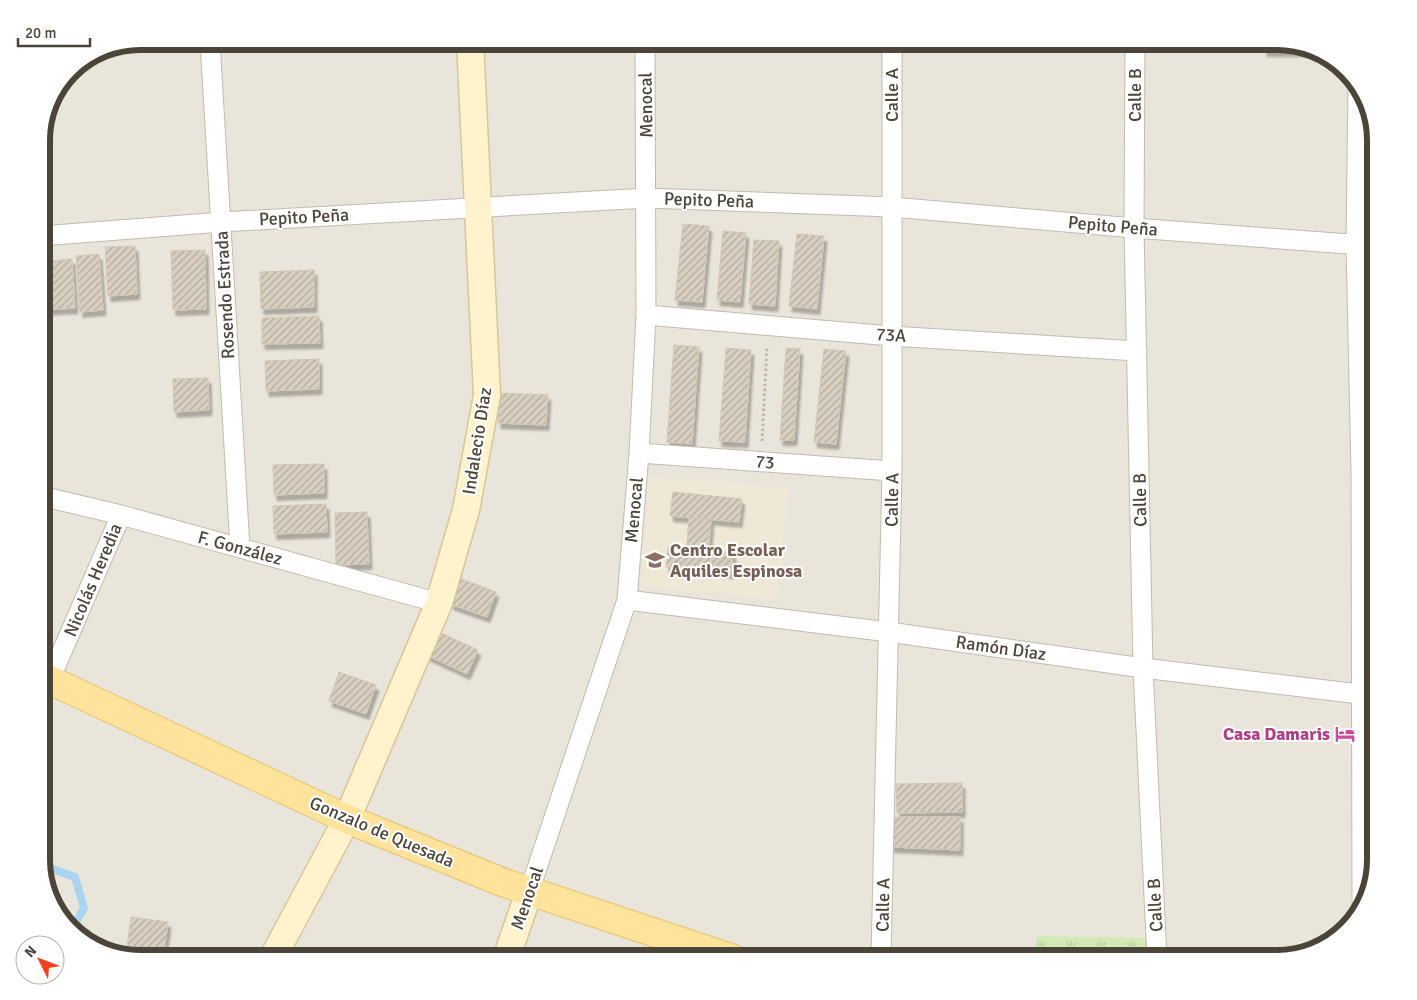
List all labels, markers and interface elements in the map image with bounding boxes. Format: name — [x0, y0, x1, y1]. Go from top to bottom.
scale bar — [18, 15, 90, 47]
text: 20 m — [25, 24, 56, 42]
street label: Calle A — [881, 68, 903, 122]
street label: Calle B — [1124, 68, 1146, 122]
street label: Menocal — [634, 72, 658, 138]
street label: Pepito Peña — [664, 187, 754, 213]
street label: Pepito Peña — [258, 204, 350, 230]
street label: Pepito Peña — [1067, 211, 1159, 241]
street label: Rosendo Estrada — [211, 230, 239, 360]
street label: 73A — [875, 323, 907, 347]
street label: Indalecio Díaz — [458, 386, 496, 496]
street label: 73 — [755, 450, 775, 474]
street label: Calle A — [881, 473, 903, 527]
street label: Calle B — [1129, 473, 1151, 527]
street label: Menocal — [620, 476, 648, 544]
street label: Nicolás Heredia — [59, 520, 127, 640]
street label: F. González — [195, 526, 285, 570]
place label: Centro Escolar Aquiles Espinosa — [670, 539, 802, 582]
school or university icon: Centro Escolar Aquiles Espinosa — [644, 549, 666, 571]
street label: Ramón Díaz — [954, 631, 1048, 665]
place label: Casa Damaris — [1223, 723, 1330, 745]
hotel icon: Casa Damaris — [1334, 723, 1356, 745]
street label: Gonzalo de Quesada — [306, 792, 458, 872]
street label: Menocal — [506, 863, 548, 933]
street label: Calle B — [1143, 877, 1167, 933]
street label: Calle A — [872, 878, 894, 932]
north arrow — [15, 935, 65, 985]
text: N — [21, 942, 40, 961]

